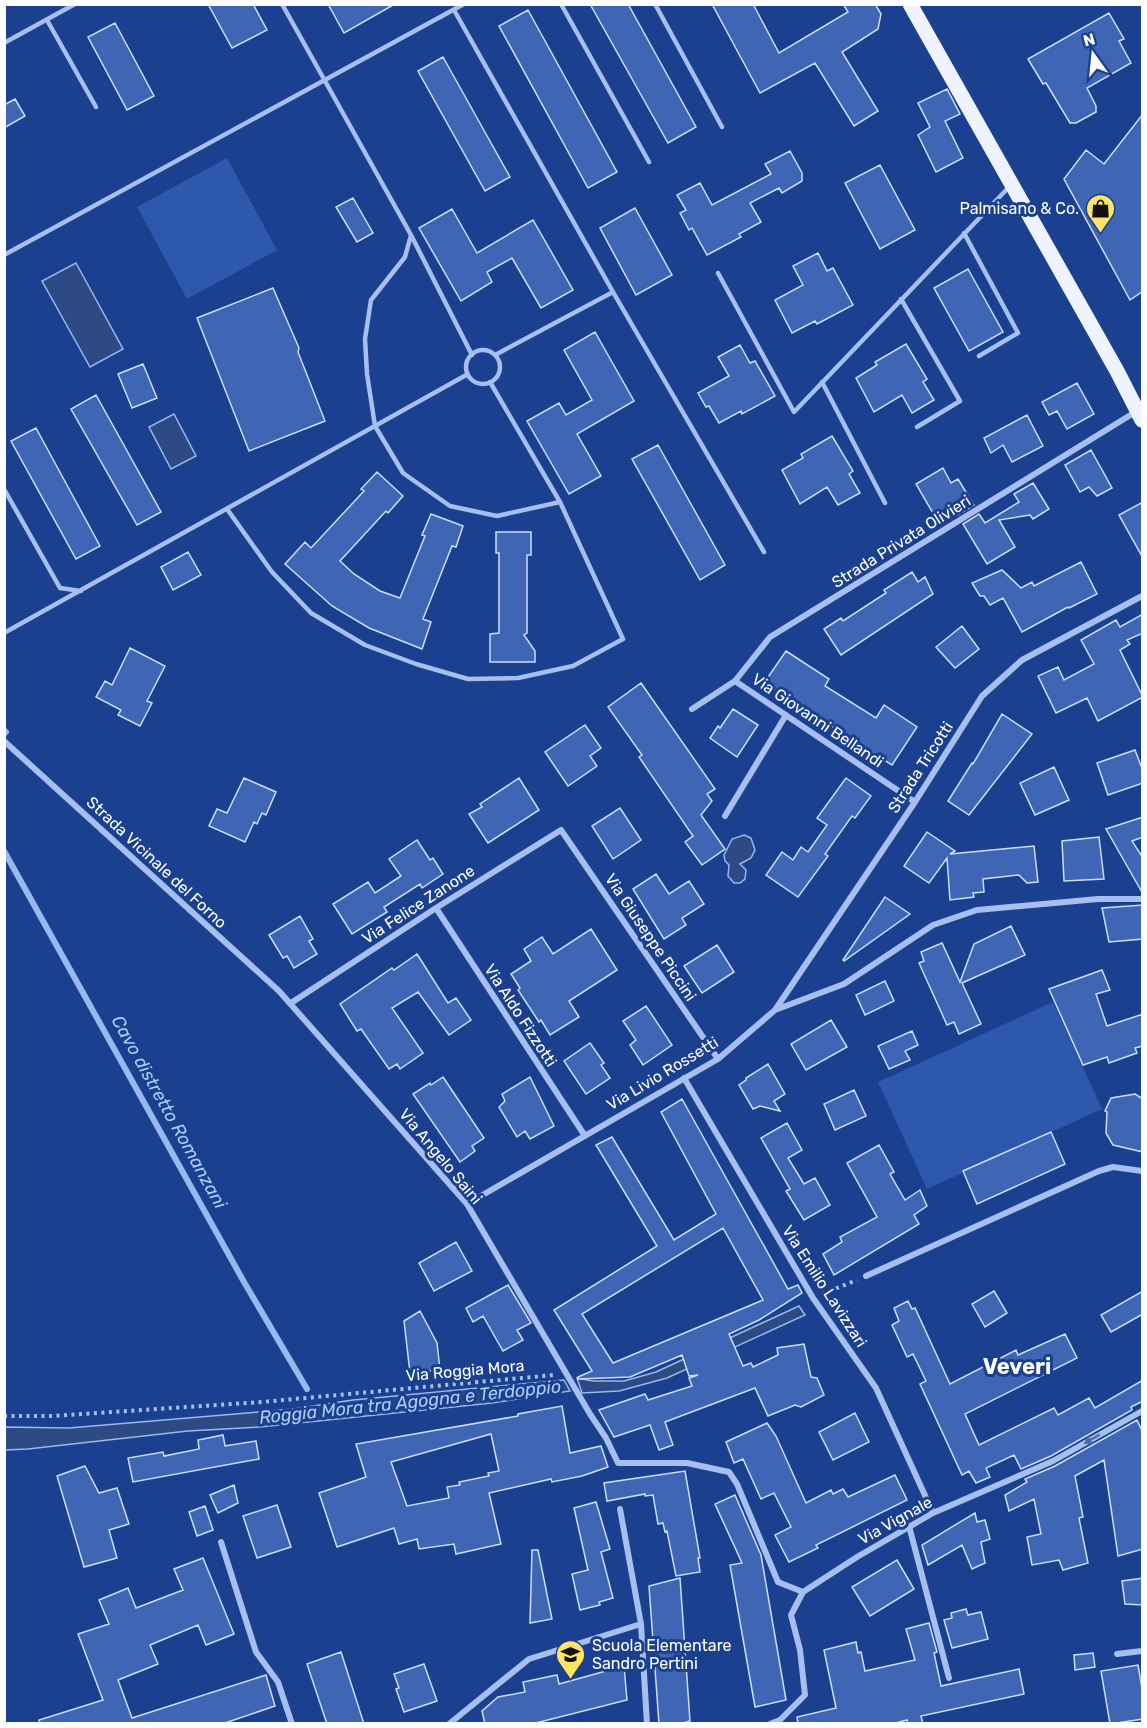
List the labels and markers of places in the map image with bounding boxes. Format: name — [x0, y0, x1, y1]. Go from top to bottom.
shop icon: Palmisano & Co. — [1084, 192, 1116, 234]
place label: Palmisano & Co. — [960, 199, 1079, 218]
place label: Scuola Elementare Sandro Pertini — [592, 1636, 732, 1673]
school or university icon: Scuola Elementare Sandro Pertini — [555, 1638, 587, 1680]

